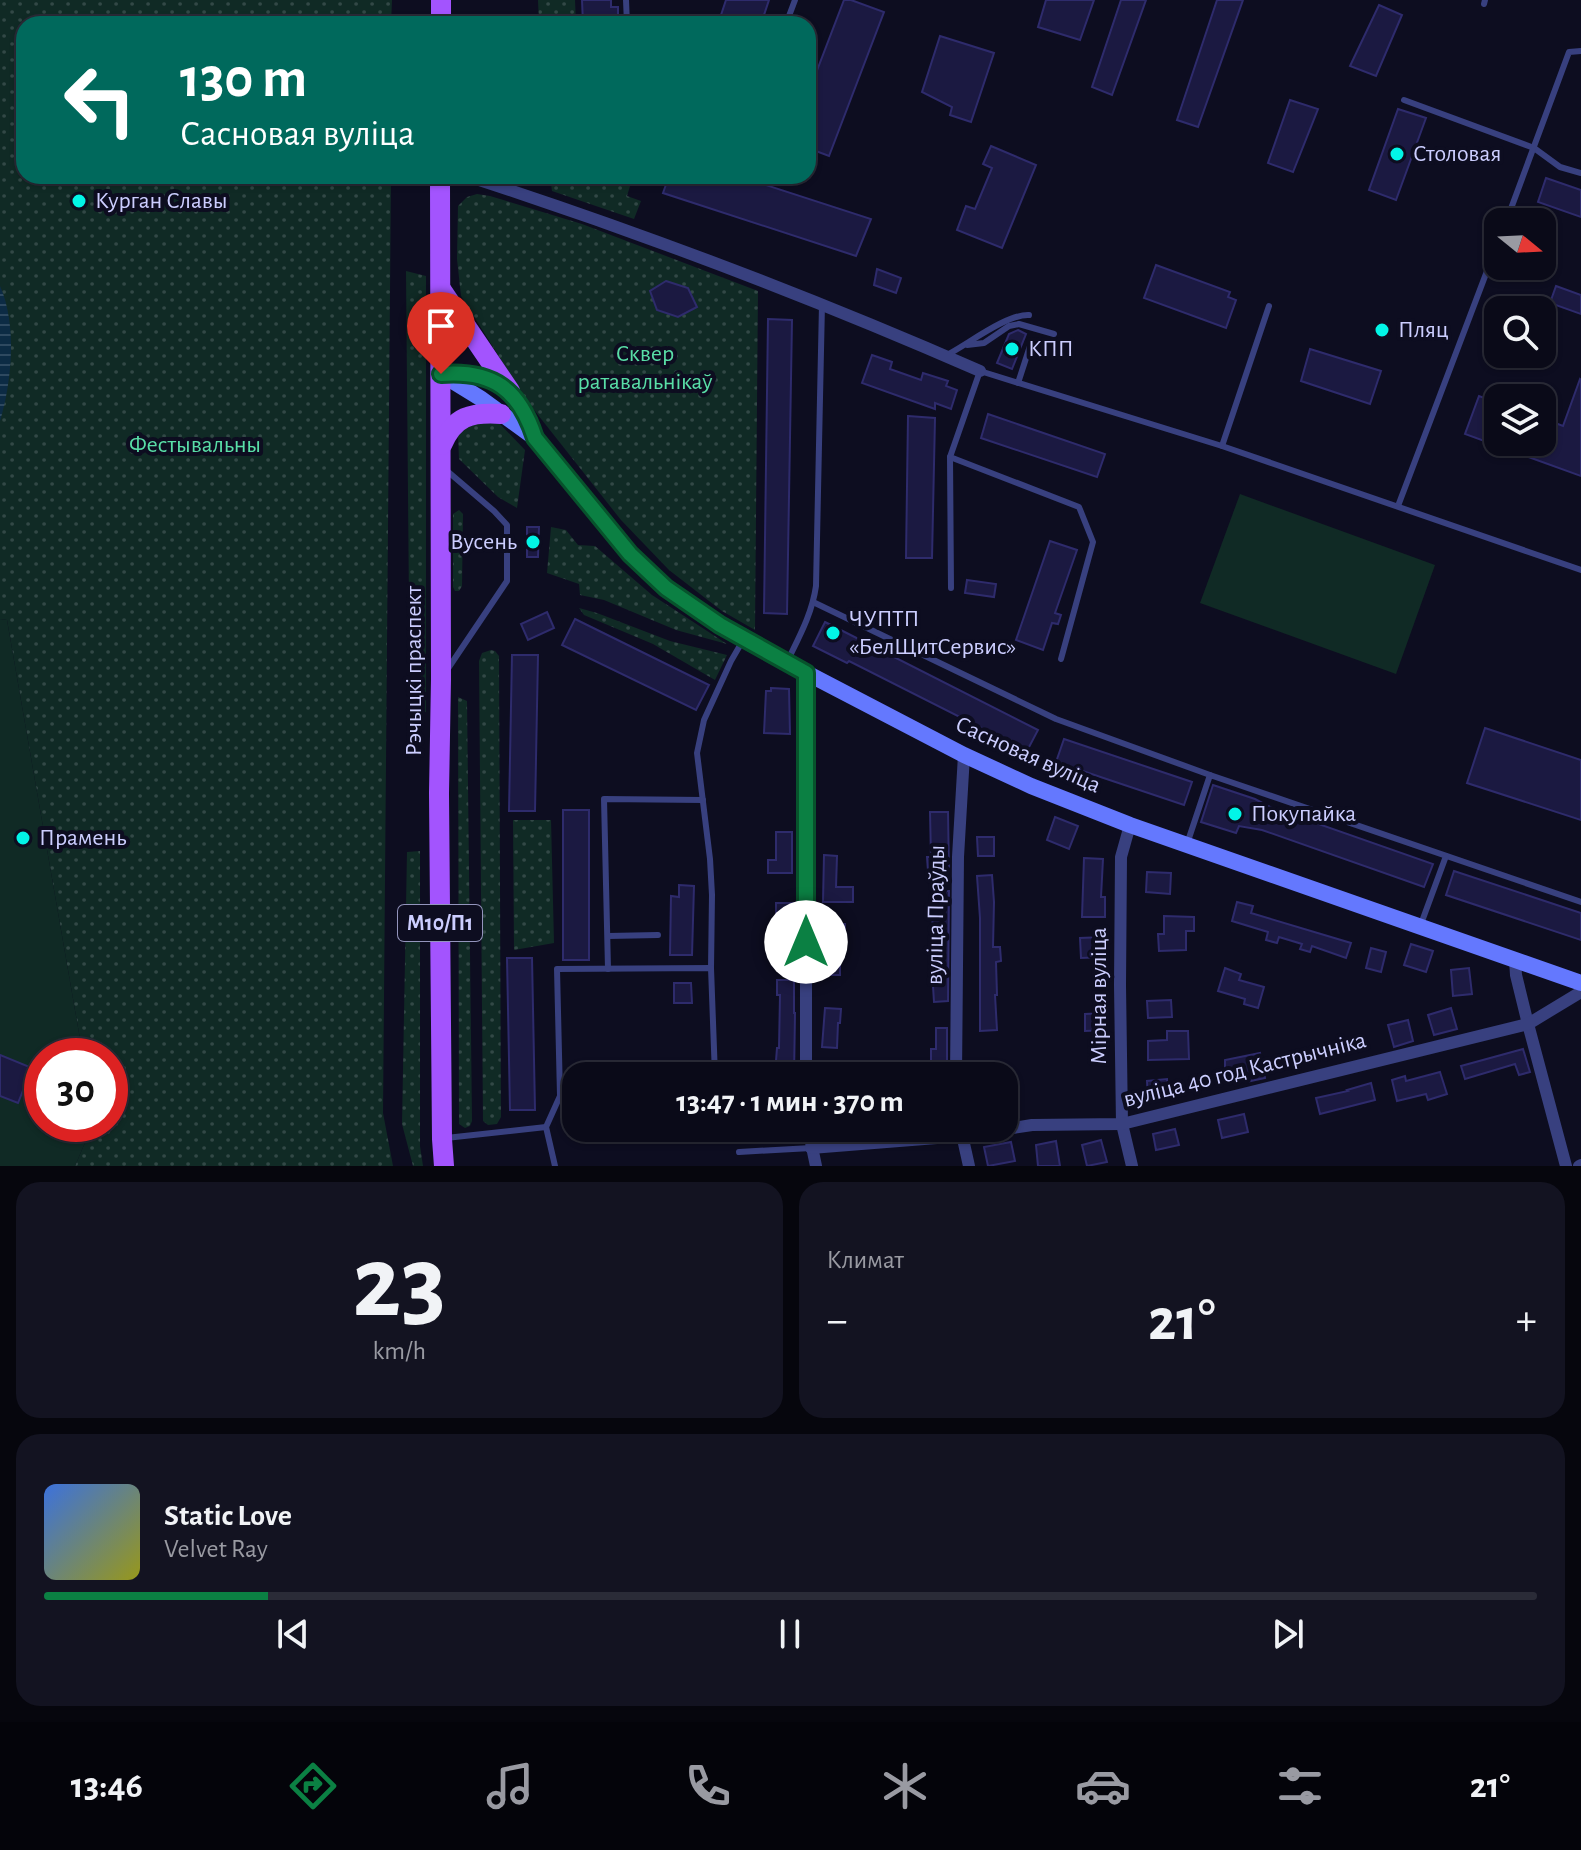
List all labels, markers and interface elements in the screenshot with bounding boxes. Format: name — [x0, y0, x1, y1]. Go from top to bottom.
icon: left — [48, 48, 152, 152]
text: 130 m — [180, 51, 307, 107]
text: Сасновая вуліца — [180, 116, 415, 152]
place label: Столовая — [1413, 142, 1501, 166]
marker: Столовая — [1388, 145, 1406, 163]
place label: Курган Славы — [95, 189, 227, 213]
marker: Курган Славы — [70, 192, 88, 210]
north arrow — [1484, 208, 1556, 280]
map controls — [1484, 208, 1556, 456]
pin — [407, 292, 475, 374]
button: search — [1484, 296, 1556, 368]
icon: arrive — [419, 304, 463, 348]
place label: Пляц — [1398, 318, 1449, 342]
marker: Пляц — [1373, 321, 1391, 339]
place label: КПП — [1028, 337, 1074, 361]
marker: КПП — [1003, 340, 1021, 358]
park label: Сквер ратавальнікаў — [578, 342, 713, 394]
button: layers — [1484, 384, 1556, 456]
park label: Фестывальны — [129, 433, 261, 457]
place label: Вусень — [450, 530, 517, 554]
marker: Вусень — [524, 533, 542, 551]
street label: Рэчыцкі праспект — [402, 585, 426, 756]
place label: ЧУПТП «БелЩитСервис» — [849, 607, 1016, 659]
marker: ЧУПТП «БелЩитСервис» — [824, 624, 842, 642]
street label: Сасновая вуліца — [952, 712, 1104, 798]
place label: Покупайка — [1251, 802, 1356, 826]
marker: Покупайка — [1226, 805, 1244, 823]
place label: Прамень — [39, 826, 126, 850]
marker: Прамень — [14, 829, 32, 847]
street label: вуліца Праўды — [923, 845, 949, 985]
position arrow — [764, 900, 848, 984]
road number: М10/П1 — [398, 905, 482, 941]
street label: Мірная вуліца — [1087, 927, 1111, 1065]
street label: вуліца 40 год Кастрычніка — [1121, 1028, 1369, 1112]
speed limit sign: 30 — [24, 1038, 128, 1142]
text: 13:47 · 1 мин · 370 m — [676, 1087, 904, 1117]
text: 23 — [352, 1232, 446, 1336]
text: Климат — [827, 1247, 904, 1273]
text: 21° — [1148, 1291, 1215, 1351]
text: − — [827, 1299, 848, 1343]
text: + — [1516, 1299, 1537, 1343]
text: km/h — [372, 1338, 426, 1364]
text: Static Love — [164, 1501, 292, 1531]
text: Velvet Ray — [164, 1536, 268, 1562]
icon: previous — [271, 1612, 315, 1656]
icon: pause — [768, 1612, 812, 1656]
icon: next — [1266, 1612, 1310, 1656]
icon: directions — [285, 1758, 341, 1814]
icon: music — [482, 1758, 538, 1814]
icon: phone — [680, 1758, 736, 1814]
icon: climate — [877, 1758, 933, 1814]
icon: car — [1075, 1758, 1131, 1814]
icon: filters — [1272, 1758, 1328, 1814]
text: 13:46 — [71, 1768, 143, 1804]
text: 21° — [1470, 1768, 1510, 1804]

